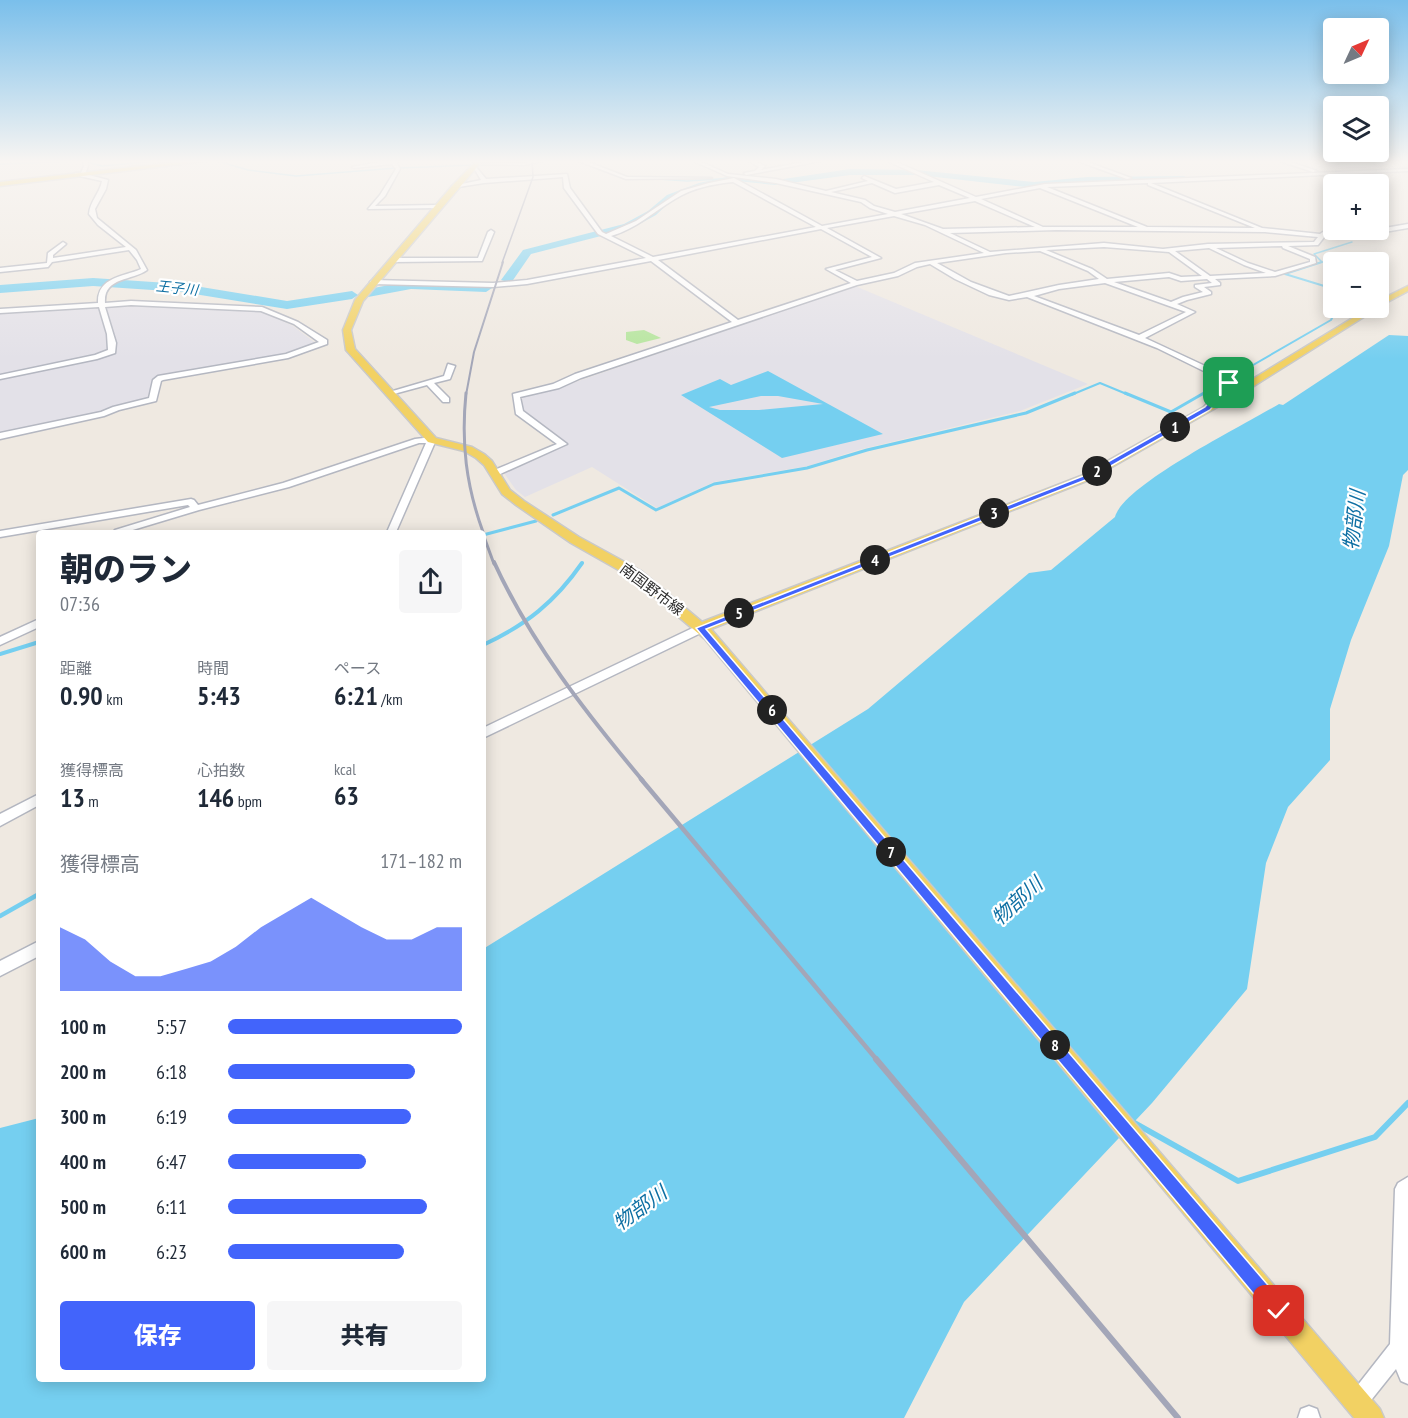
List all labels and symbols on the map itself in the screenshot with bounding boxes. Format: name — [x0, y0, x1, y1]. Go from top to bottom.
north arrow — [1323, 18, 1389, 84]
water label: 王子川 — [155, 277, 201, 299]
pin — [1203, 357, 1254, 408]
pin: 1 — [1160, 412, 1190, 442]
pin: 2 — [1082, 456, 1112, 486]
water label: 物部川 — [1337, 487, 1371, 551]
pin: 3 — [979, 498, 1009, 528]
pin: 4 — [860, 545, 890, 575]
street label: 南国野市線 — [616, 559, 688, 619]
pin: 5 — [724, 598, 754, 628]
pin: 6 — [757, 695, 787, 725]
pin: 7 — [876, 837, 906, 867]
water label: 物部川 — [986, 870, 1049, 931]
pin: 8 — [1040, 1030, 1070, 1060]
water label: 物部川 — [608, 1179, 674, 1236]
pin — [1253, 1285, 1304, 1336]

